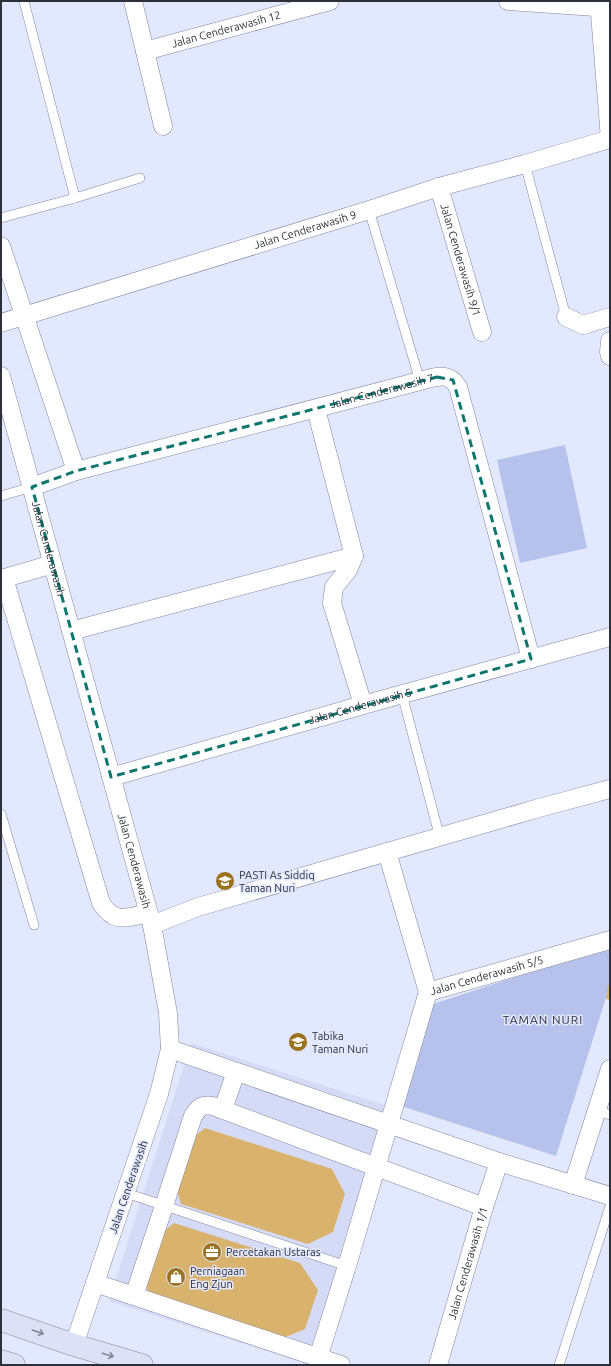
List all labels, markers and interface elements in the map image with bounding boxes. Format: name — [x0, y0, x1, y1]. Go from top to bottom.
street label: Jalan Cenderawasih 12 — [170, 9, 282, 50]
street label: Jalan Cenderawasih 9/1 — [438, 202, 483, 318]
street label: Jalan Cenderawasih 9 — [252, 208, 358, 251]
street label: Jalan Cenderawasih 7 — [329, 372, 435, 410]
street label: Jalan Cenderawasih — [30, 500, 67, 597]
street label: Jalan Cenderawasih 5 — [307, 686, 413, 726]
street label: Jalan Cenderawasih — [116, 812, 153, 910]
place label: PASTI As Siddiq Taman Nuri — [239, 869, 315, 894]
school or university icon: PASTI As Siddiq Taman Nuri — [214, 870, 236, 892]
street label: Jalan Cenderawasih 5/5 — [429, 953, 544, 997]
district label: TAMAN NURI — [503, 1013, 583, 1026]
place label: Tabika Taman Nuri — [312, 1030, 368, 1055]
school or university icon: Tabika Taman Nuri — [287, 1031, 309, 1053]
street label: Jalan Cenderawasih — [106, 1139, 150, 1235]
street label: Jalan Cenderawasih 1/1 — [446, 1205, 490, 1321]
office icon: Percetakan Ustaras — [201, 1241, 223, 1263]
place label: Percetakan Ustaras — [226, 1246, 321, 1258]
place label: Perniagaan Eng Zjun — [190, 1265, 245, 1290]
shop icon: Perniagaan Eng Zjun — [165, 1266, 187, 1288]
one-way arrow — [31, 1329, 44, 1336]
one-way arrow — [101, 1352, 114, 1359]

